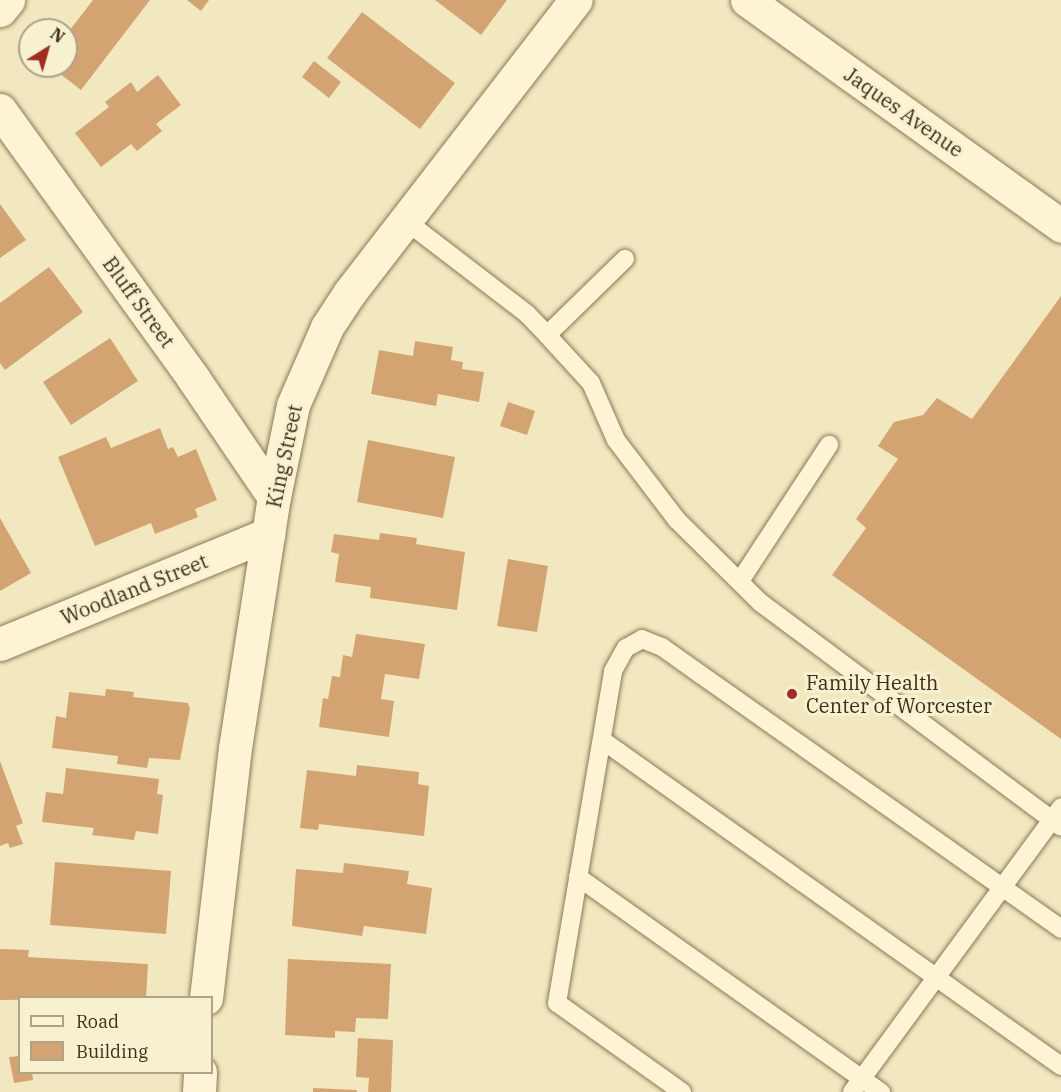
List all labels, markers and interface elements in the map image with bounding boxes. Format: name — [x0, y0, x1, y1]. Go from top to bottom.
north arrow — [18, 18, 78, 78]
text: N — [47, 23, 69, 47]
street label: Jaques Avenue — [840, 62, 968, 162]
street label: Bluff Street — [98, 252, 180, 352]
street label: King Street — [261, 402, 307, 510]
street label: Woodland Street — [57, 549, 211, 629]
place label: Family Health Center of Worcester — [806, 670, 992, 717]
marker: Family Health Center of Worcester — [783, 685, 801, 703]
legend — [18, 996, 213, 1074]
text: Road — [76, 1010, 119, 1033]
text: Building — [76, 1040, 148, 1063]

